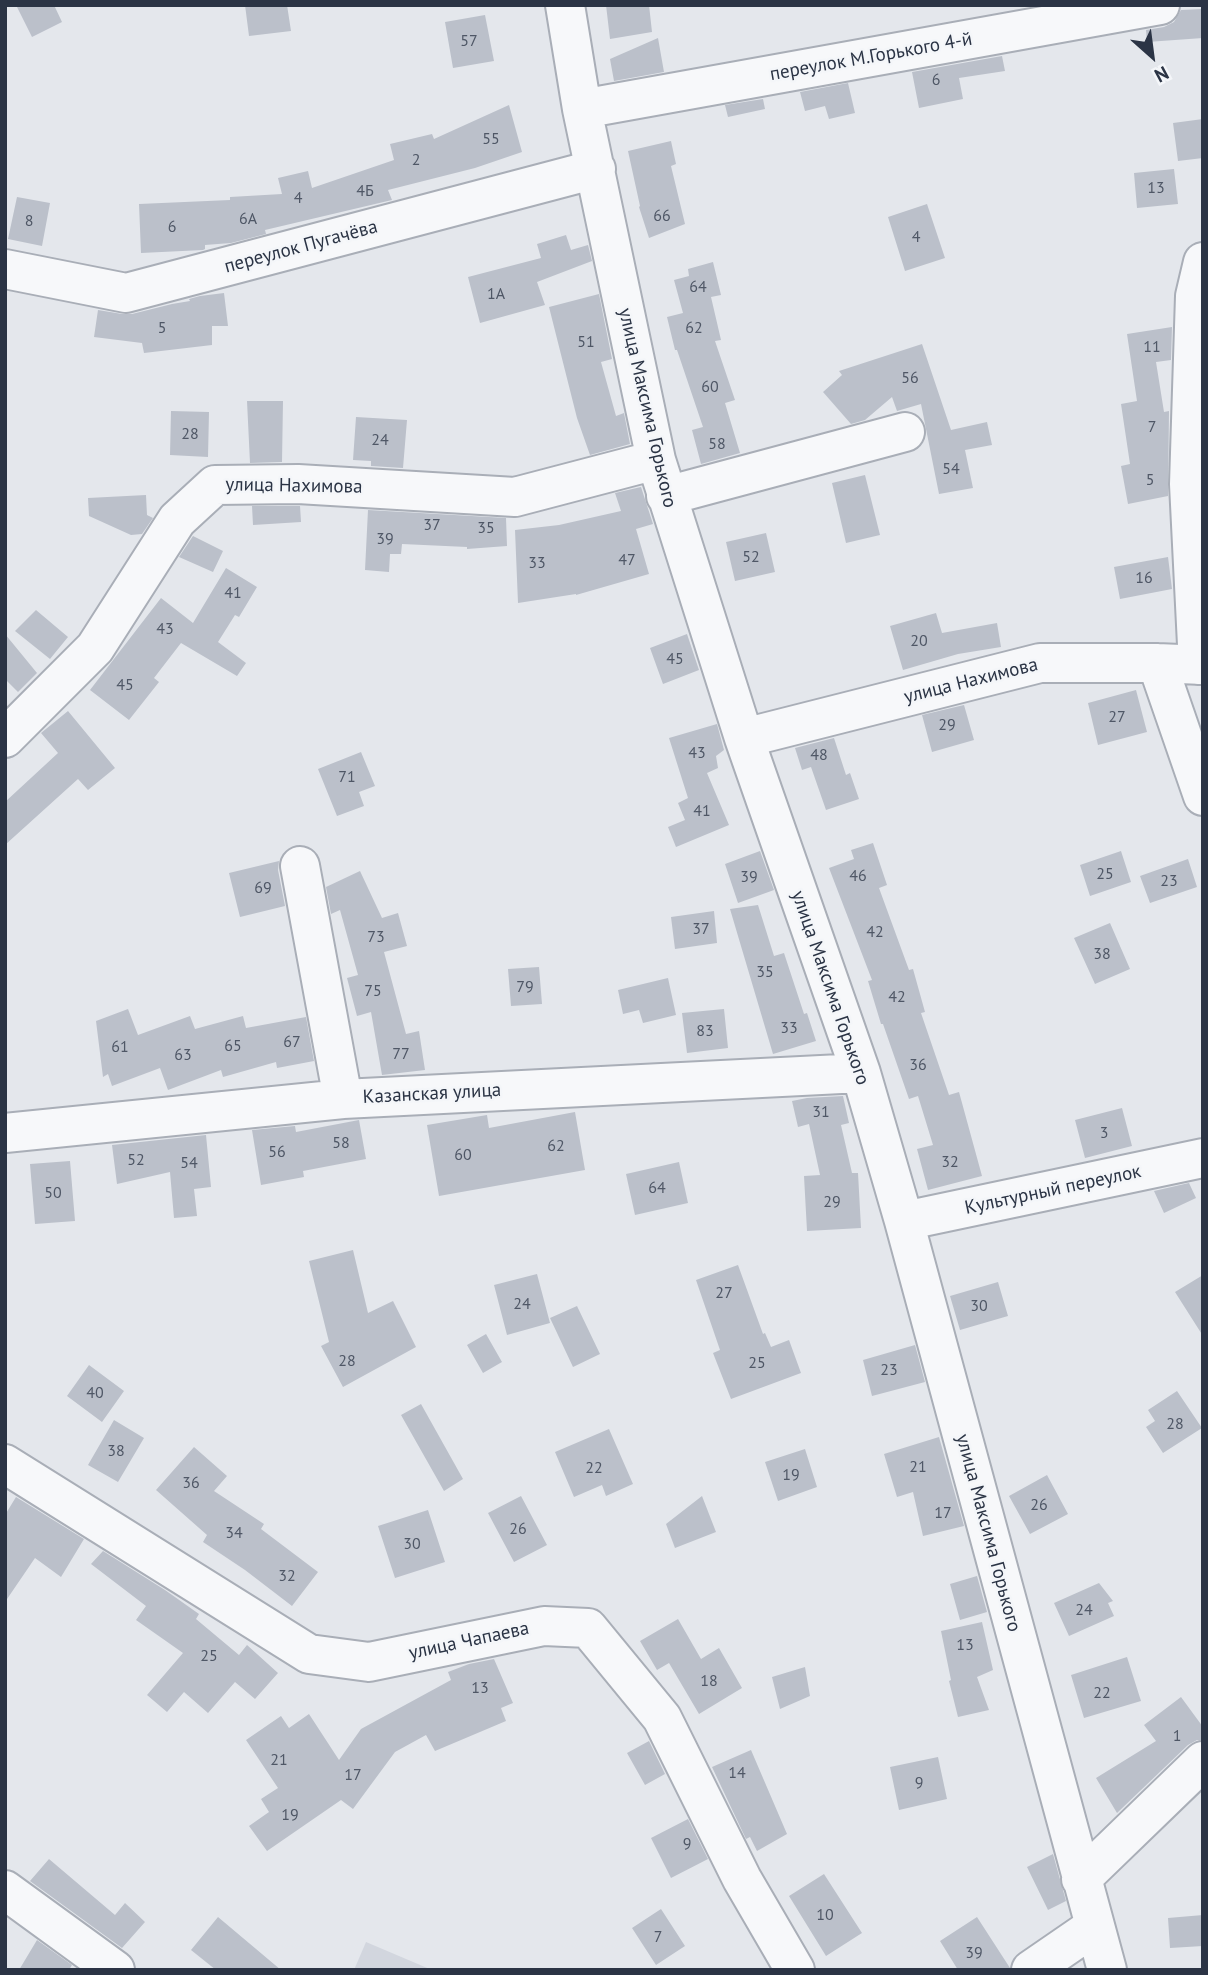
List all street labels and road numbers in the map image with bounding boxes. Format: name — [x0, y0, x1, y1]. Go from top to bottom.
street label: переулок М.Горького 4-й — [768, 28, 974, 86]
street label: переулок Пугачёва — [222, 216, 380, 278]
street label: улица Максима Горького — [613, 306, 681, 510]
street label: улица Нахимова — [225, 473, 363, 499]
street label: улица Нахимова — [902, 653, 1040, 709]
street label: улица Максима Горького — [786, 888, 874, 1088]
street label: Казанская улица — [362, 1079, 502, 1109]
street label: Культурный переулок — [963, 1160, 1143, 1220]
street label: улица Максима Горького — [951, 1432, 1025, 1634]
street label: улица Чапаева — [407, 1617, 531, 1665]

